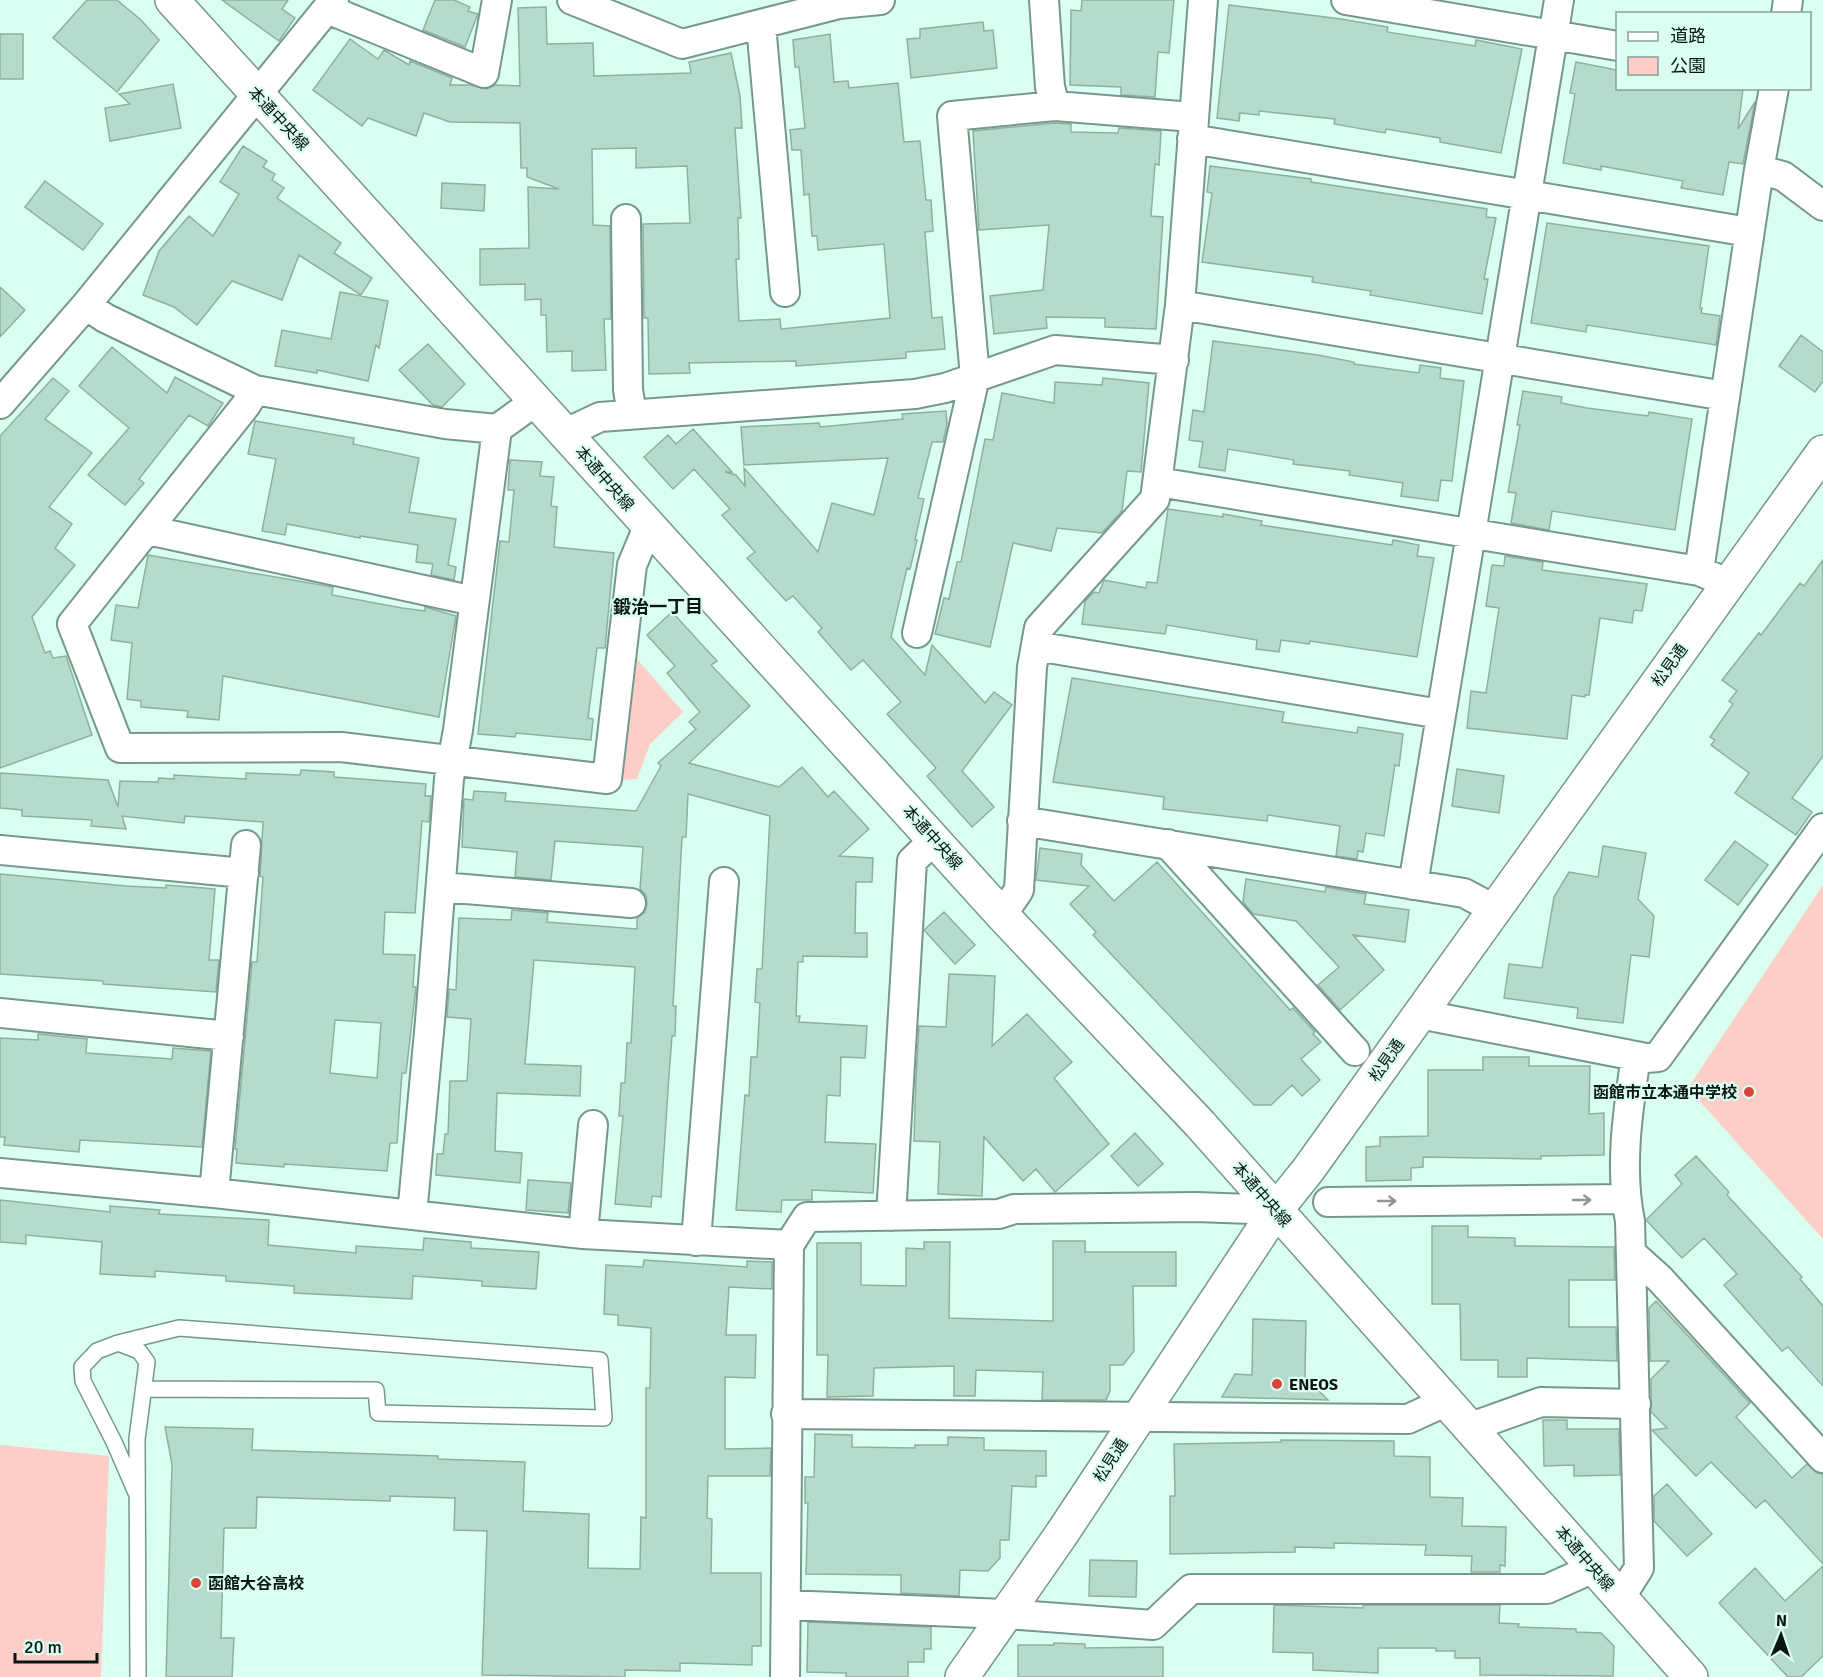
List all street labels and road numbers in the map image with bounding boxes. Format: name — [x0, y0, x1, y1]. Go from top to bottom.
street label: 本通中央線 — [244, 83, 313, 155]
street label: 本通中央線 — [570, 442, 638, 515]
street label: 松見通 — [1648, 640, 1692, 691]
street label: 本通中央線 — [898, 801, 966, 874]
street label: 松見通 — [1365, 1035, 1409, 1086]
street label: 本通中央線 — [1227, 1158, 1295, 1231]
street label: 松見通 — [1089, 1435, 1132, 1486]
street label: 本通中央線 — [1550, 1522, 1618, 1595]

